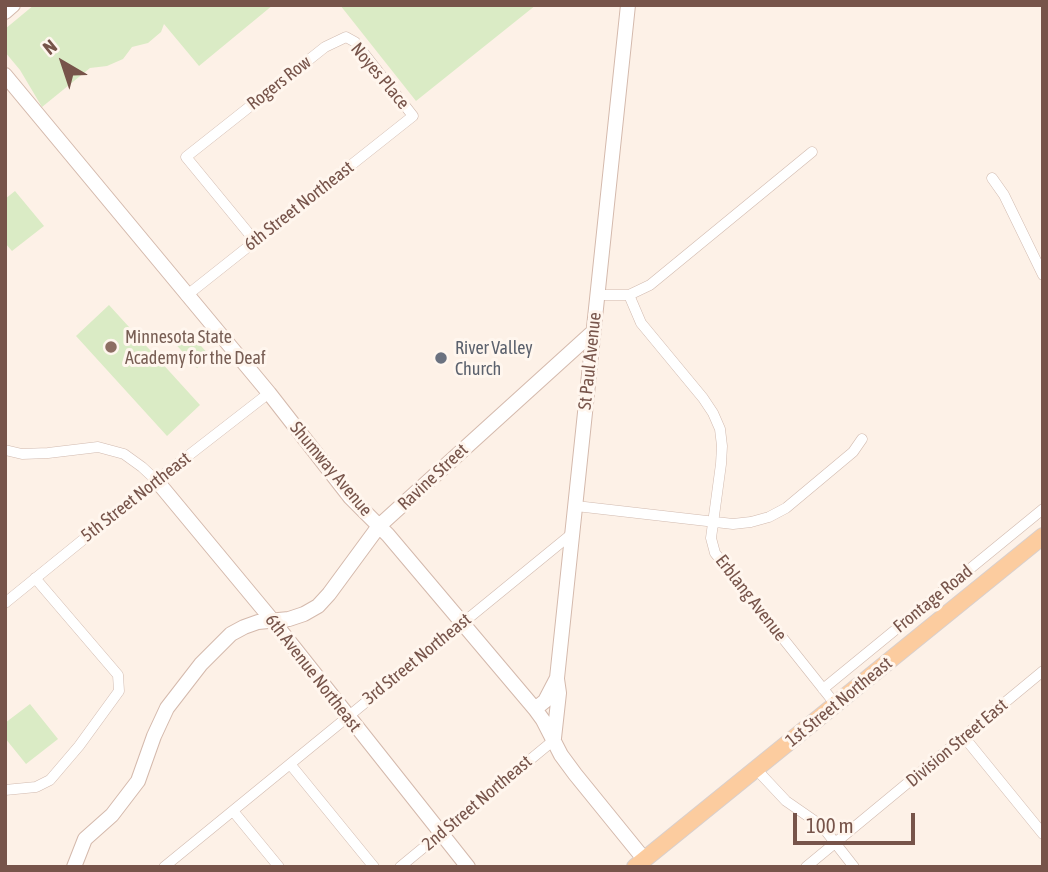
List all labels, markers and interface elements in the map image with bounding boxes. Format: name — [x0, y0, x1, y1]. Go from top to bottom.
north arrow — [28, 28, 98, 98]
text: N — [39, 35, 61, 59]
street label: Noyes Place — [346, 38, 414, 114]
street label: Rogers Row — [243, 51, 315, 115]
street label: 6th Street Northeast — [240, 157, 358, 255]
street label: St Paul Avenue — [574, 311, 606, 411]
place label: Minnesota State Academy for the Deaf — [125, 326, 266, 368]
place label: River Valley Church — [455, 337, 533, 380]
marker: Minnesota State Academy for the Deaf — [103, 339, 119, 355]
marker: River Valley Church — [433, 350, 449, 366]
street label: Shumway Avenue — [285, 417, 377, 521]
street label: Ravine Street — [394, 439, 472, 515]
street label: 5th Street Northeast — [77, 448, 195, 546]
street label: Erblang Avenue — [711, 551, 791, 645]
street label: Frontage Road — [889, 561, 977, 637]
street label: 3rd Street Northeast — [359, 609, 475, 709]
street label: 6th Avenue Northeast — [260, 610, 366, 736]
street label: 1st Street Northeast — [781, 653, 897, 751]
street label: Division Street East — [902, 694, 1012, 792]
street label: 2nd Street Northeast — [418, 751, 536, 855]
scale bar — [796, 798, 918, 842]
text: 100 m — [806, 813, 854, 837]

